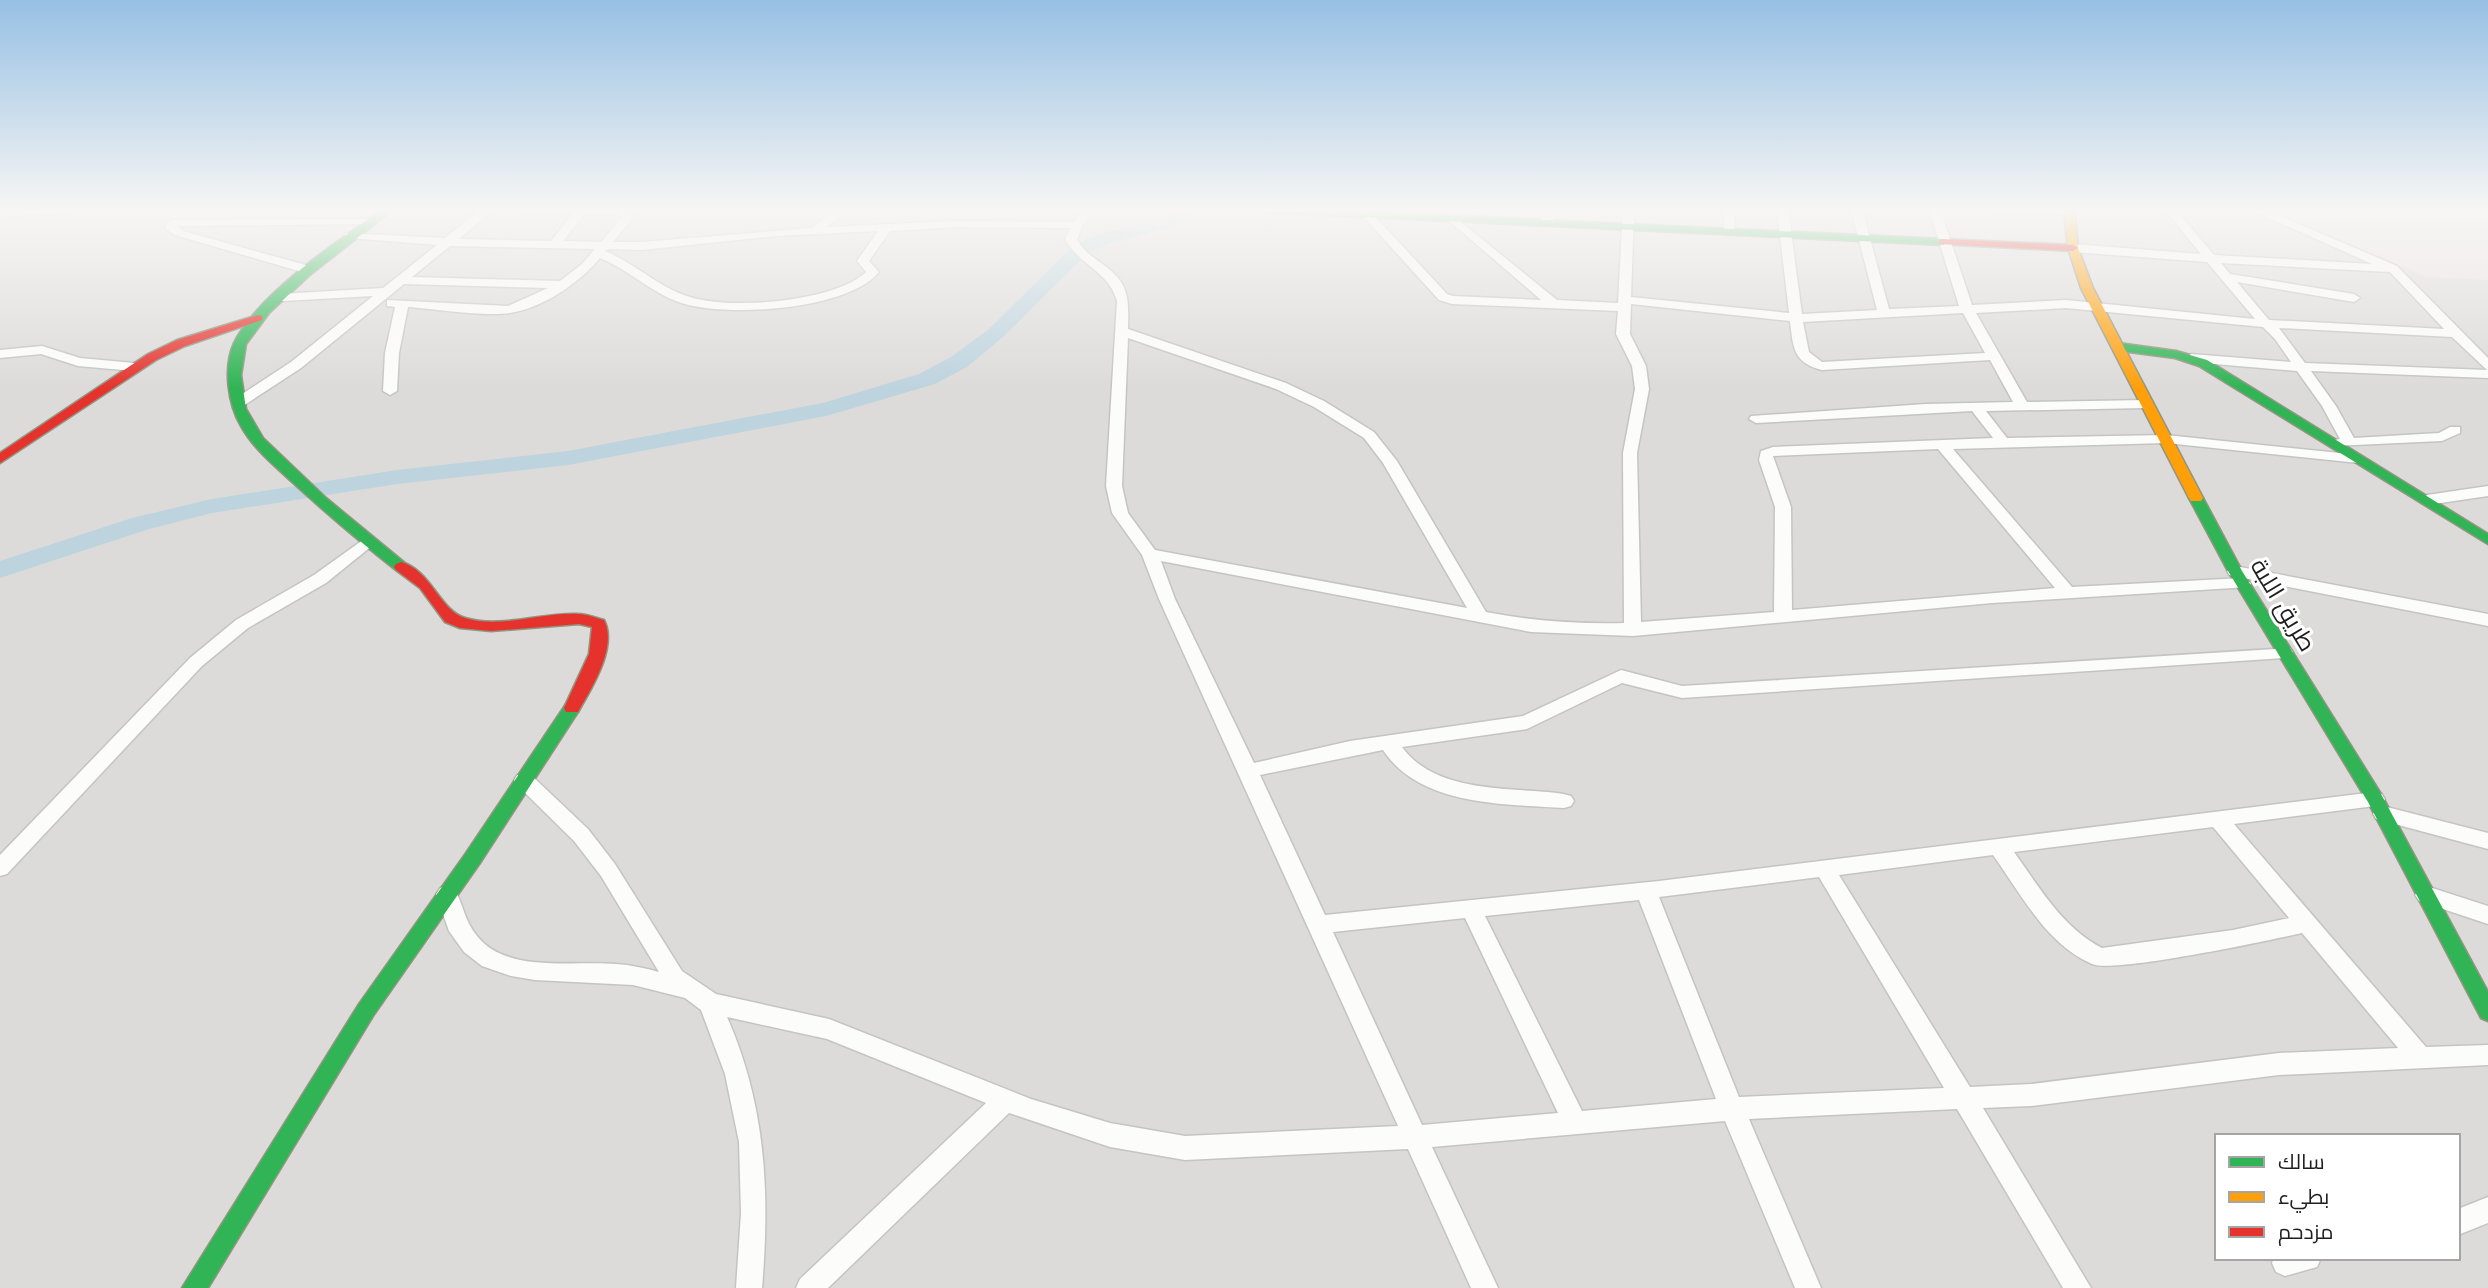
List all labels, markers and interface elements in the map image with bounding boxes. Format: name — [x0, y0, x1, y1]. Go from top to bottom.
street label: طريق اللبة — [2244, 553, 2322, 657]
legend — [2215, 1134, 2460, 1260]
text: سالك — [2278, 1149, 2325, 1174]
text: بطيء — [2278, 1184, 2329, 1213]
text: مزدحم — [2278, 1219, 2333, 1246]

